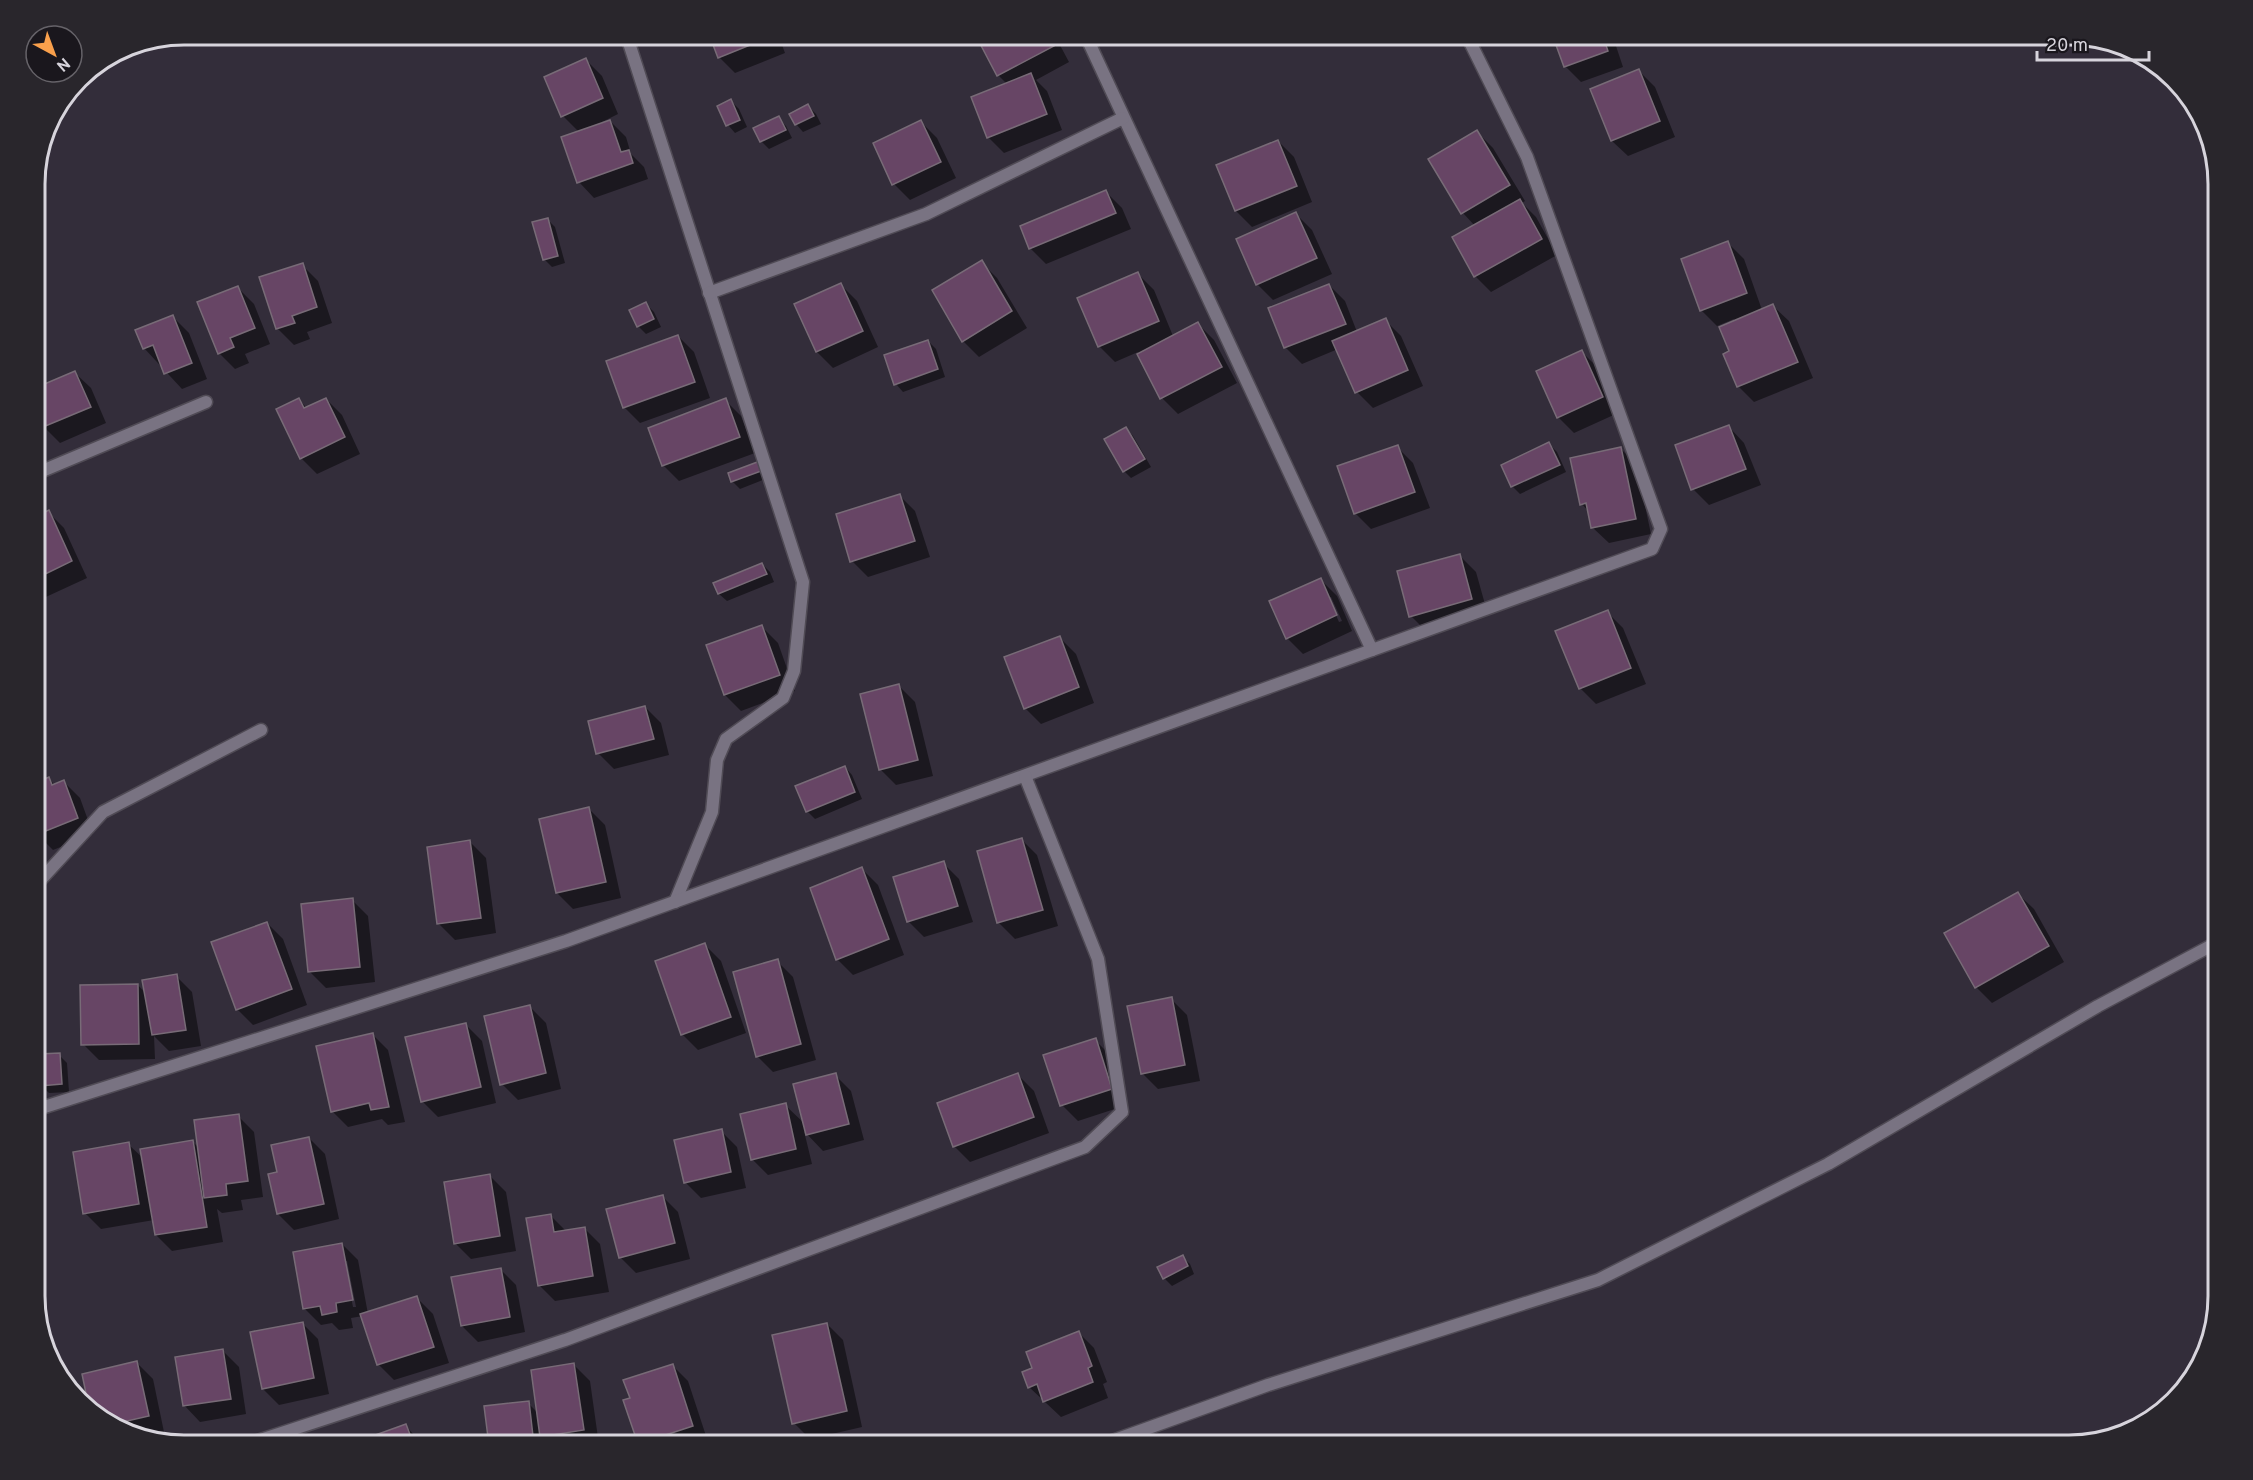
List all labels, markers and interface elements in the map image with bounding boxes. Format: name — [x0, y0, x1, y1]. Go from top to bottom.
north arrow — [24, 24, 84, 84]
scale bar — [2037, 24, 2150, 62]
text: 20 m — [2046, 35, 2088, 58]
text: N — [52, 52, 73, 75]

